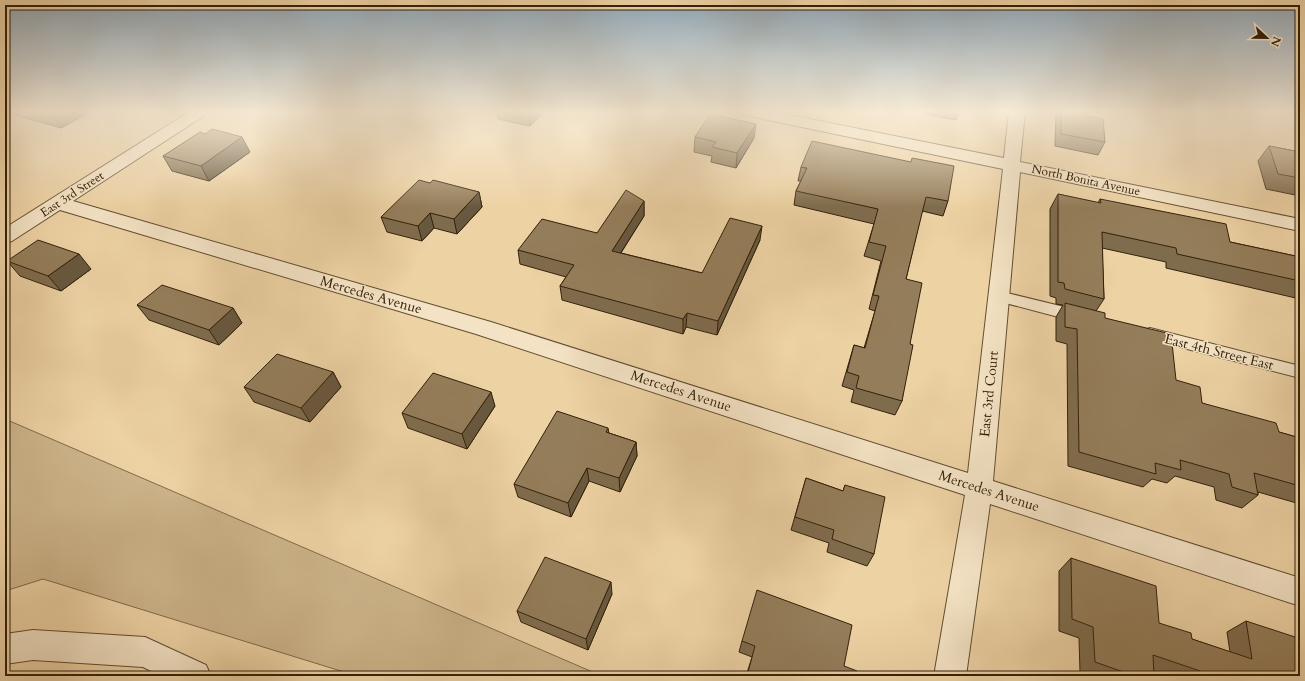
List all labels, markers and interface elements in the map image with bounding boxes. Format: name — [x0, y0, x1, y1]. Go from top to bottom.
north arrow — [1247, 18, 1287, 58]
text: N — [1267, 34, 1285, 49]
street label: North Bonita Avenue — [1030, 161, 1142, 199]
street label: East 3rd Street — [37, 167, 107, 220]
street label: Mercedes Avenue — [318, 271, 424, 319]
street label: East 4th Street East — [1162, 329, 1276, 375]
street label: East 3rd Court — [975, 349, 1003, 438]
street label: Mercedes Avenue — [628, 366, 734, 416]
street label: Mercedes Avenue — [936, 466, 1042, 516]

